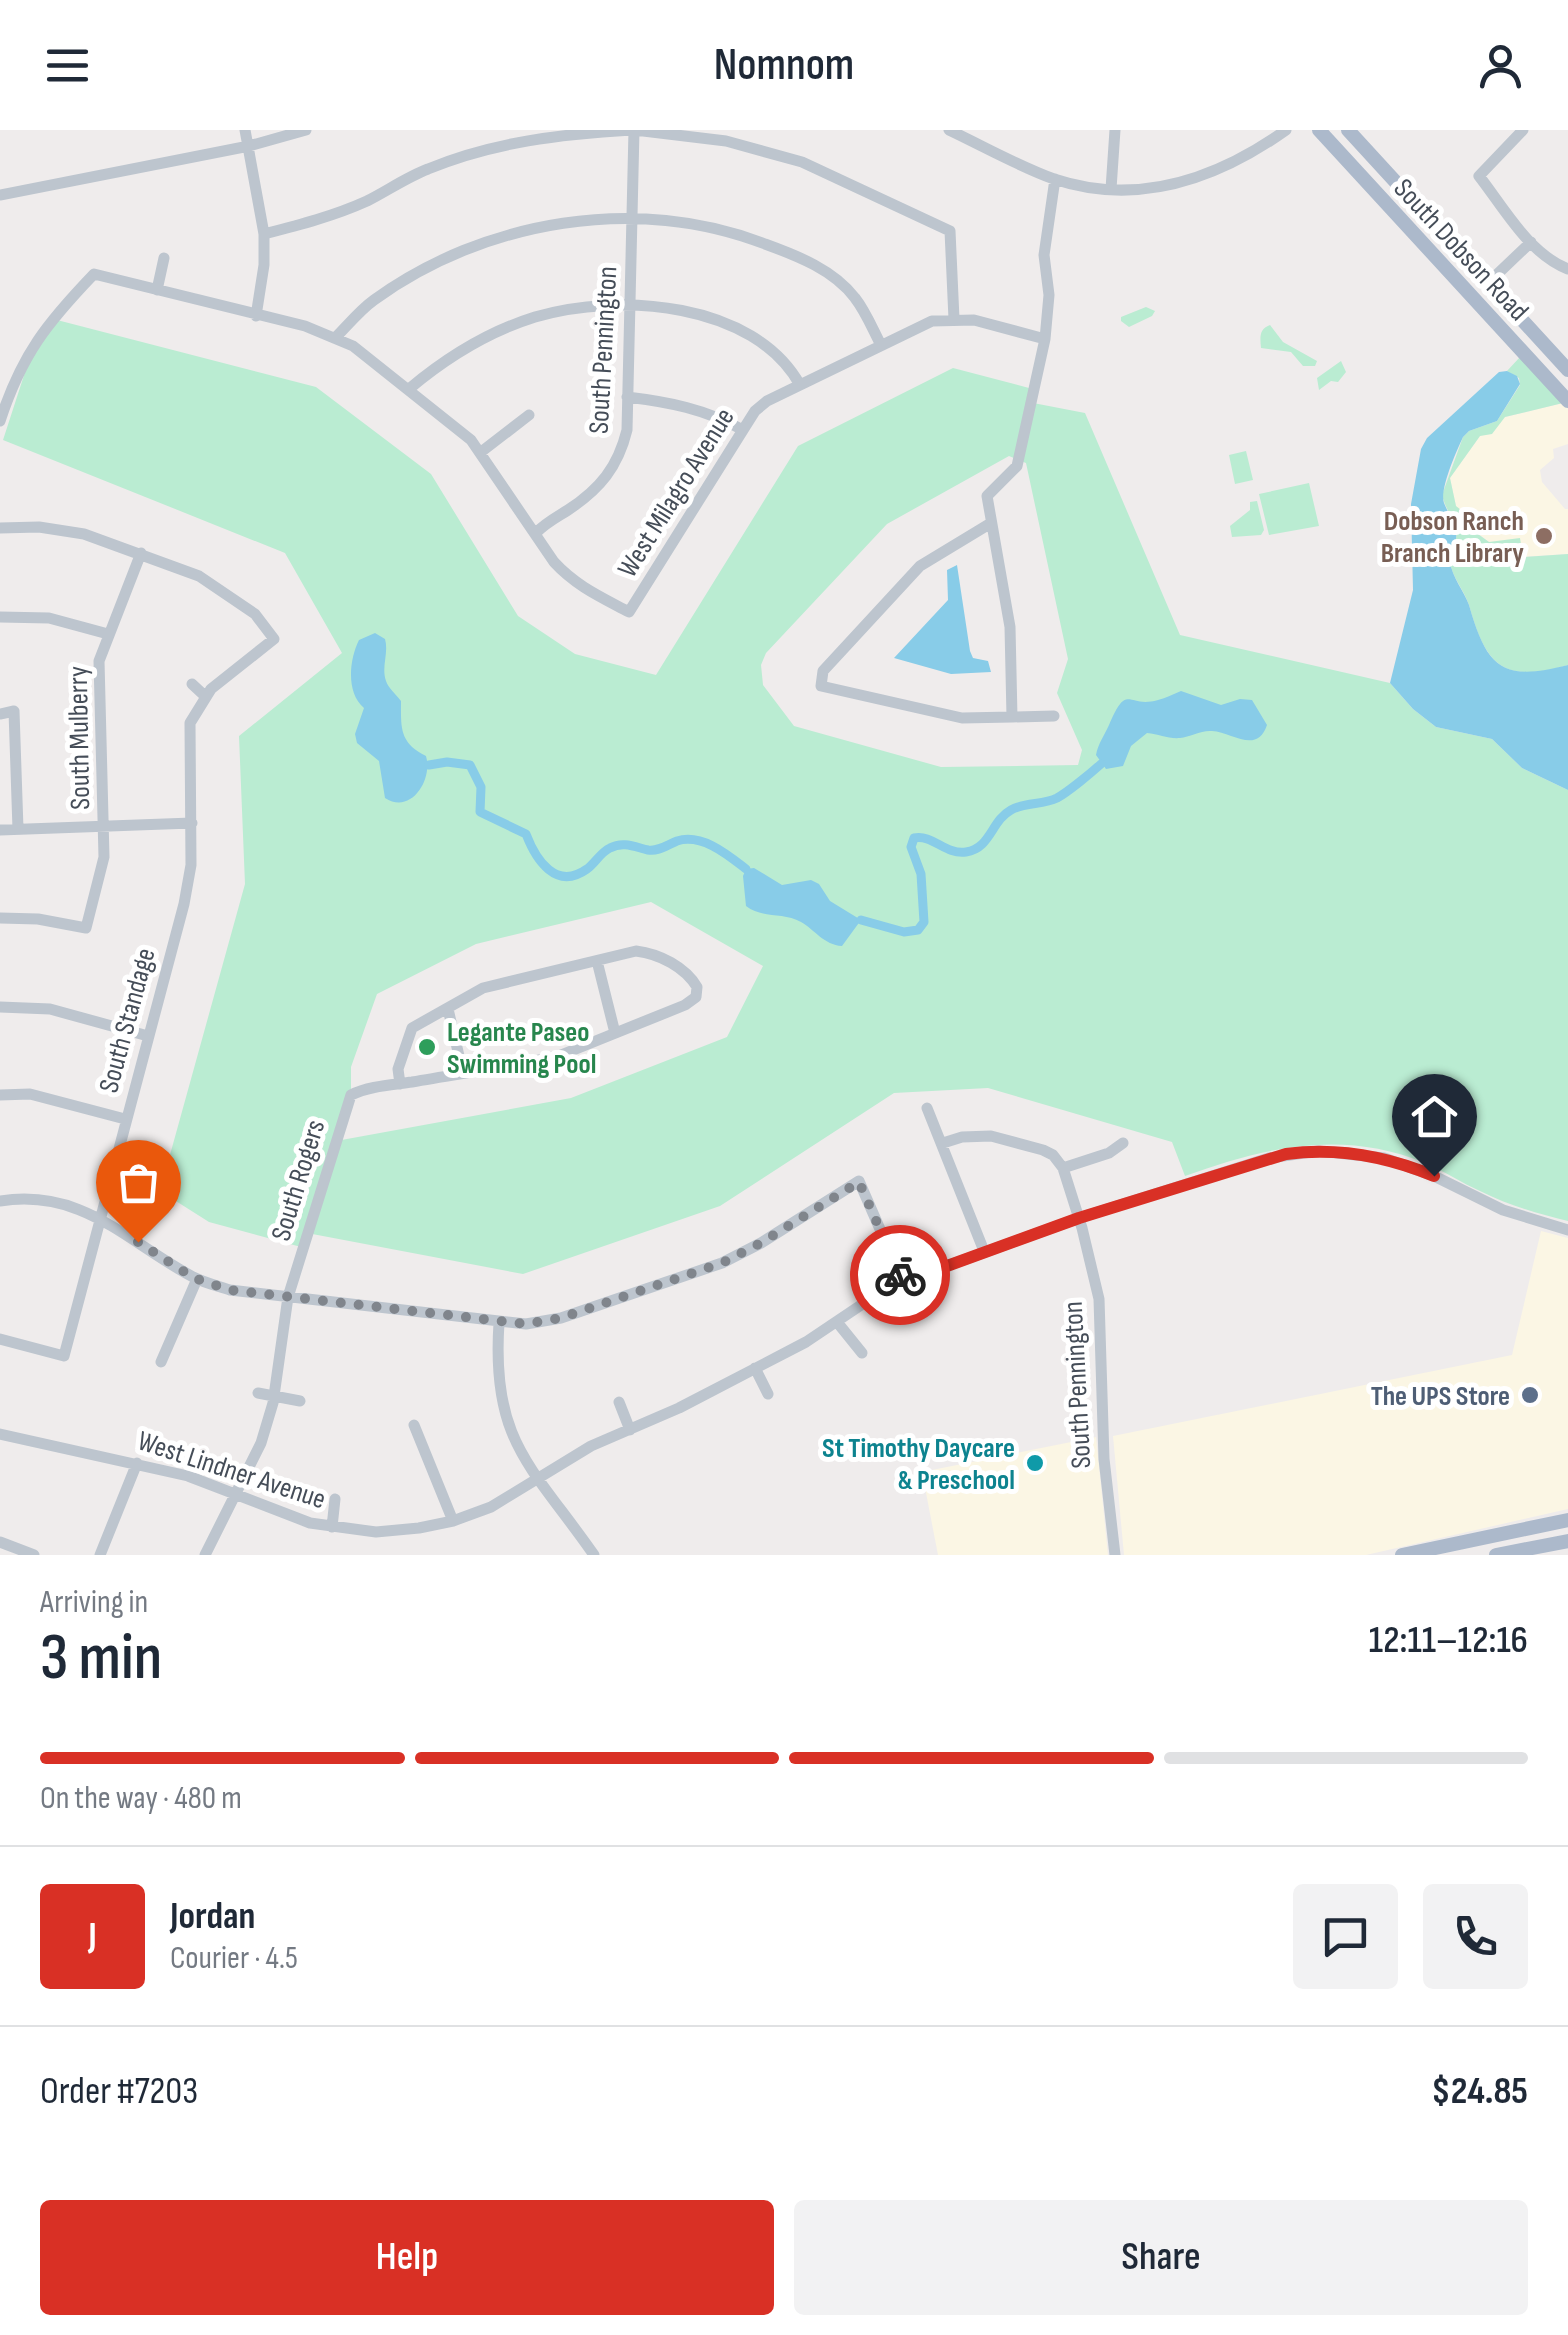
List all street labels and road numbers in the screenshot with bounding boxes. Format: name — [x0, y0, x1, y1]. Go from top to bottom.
street label: South Dobson Road — [1387, 172, 1535, 328]
street label: South Pennington — [583, 266, 624, 435]
street label: West Milagro Avenue — [611, 402, 741, 583]
street label: South Mulberry — [62, 666, 97, 810]
street label: South Standage — [92, 945, 163, 1096]
street label: South Rogers — [264, 1116, 332, 1245]
street label: South Pennington — [1057, 1300, 1098, 1469]
street label: West Lindner Avenue — [133, 1425, 330, 1516]

